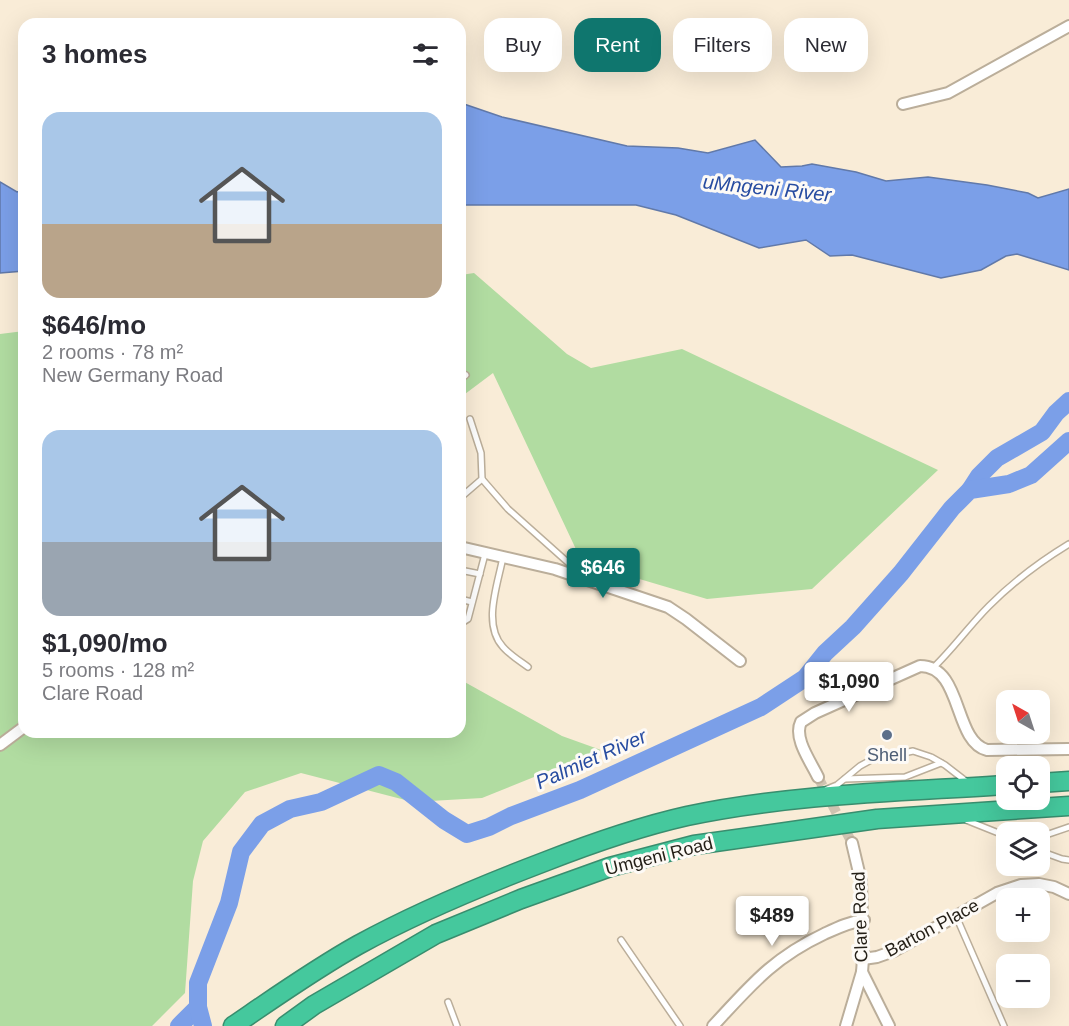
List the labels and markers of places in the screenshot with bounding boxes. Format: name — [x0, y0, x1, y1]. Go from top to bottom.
pin: $646 — [567, 548, 639, 599]
pin: $1,090 — [800, 662, 898, 713]
marker: Shell — [880, 728, 894, 742]
place label: Shell — [867, 745, 907, 765]
pin: $489 — [736, 896, 808, 947]

